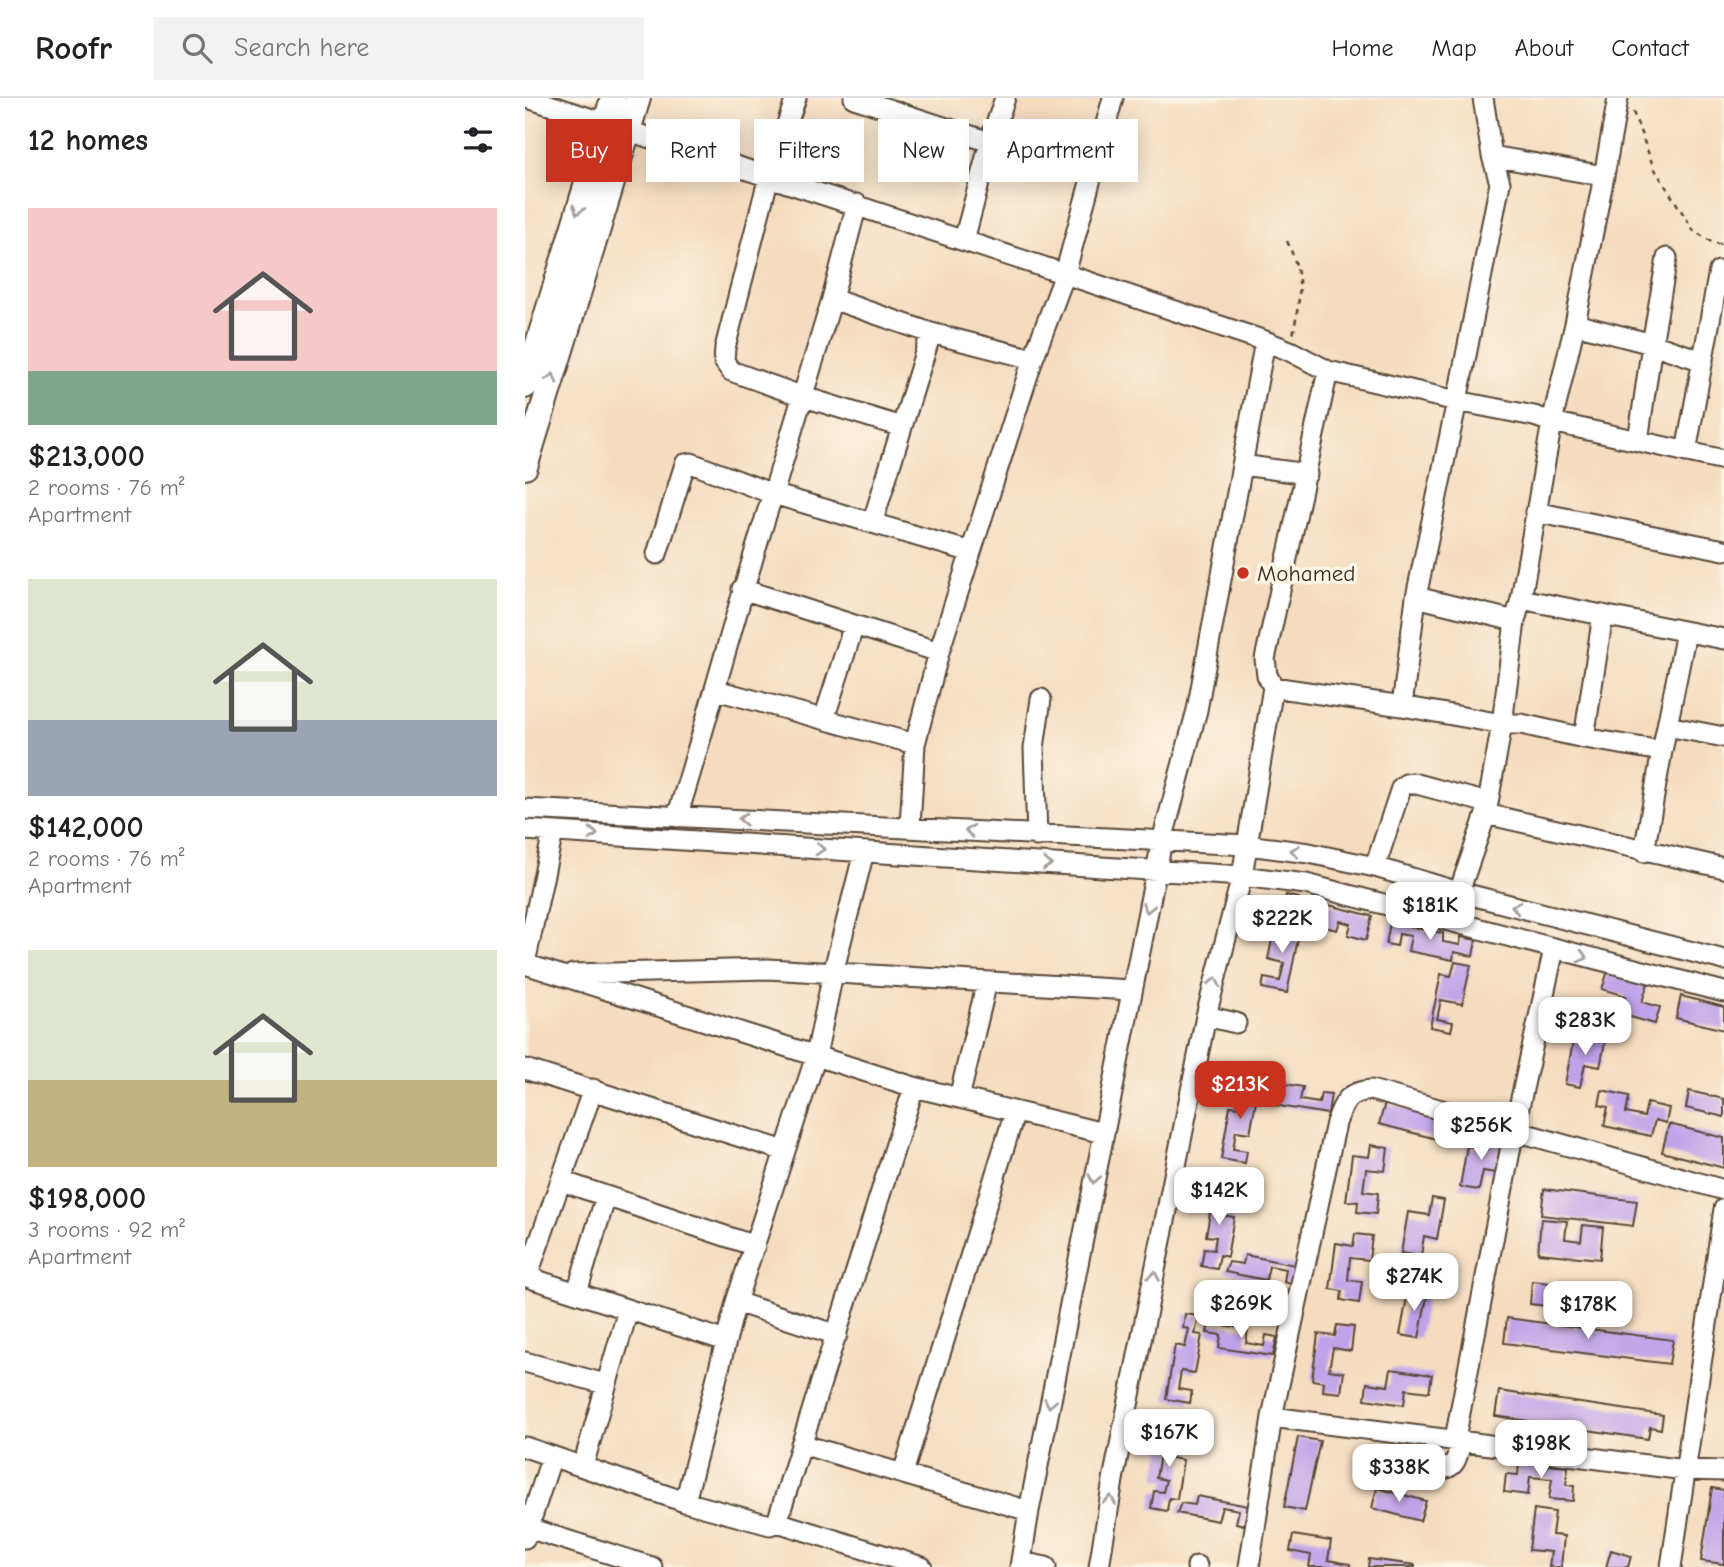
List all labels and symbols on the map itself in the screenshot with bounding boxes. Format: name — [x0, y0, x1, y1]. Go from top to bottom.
one-way arrow — [572, 204, 587, 216]
one-way arrow — [544, 373, 558, 385]
place label: Mohamed — [1257, 560, 1355, 587]
marker: Mohamed — [1235, 565, 1251, 581]
one-way arrow — [738, 811, 748, 827]
one-way arrow — [965, 824, 976, 839]
one-way arrow — [588, 826, 599, 841]
one-way arrow — [815, 841, 826, 856]
one-way arrow — [1289, 844, 1301, 859]
one-way arrow — [1042, 856, 1053, 871]
pin: $181K — [1381, 882, 1479, 942]
pin: $222K — [1233, 896, 1331, 955]
one-way arrow — [1510, 901, 1522, 915]
one-way arrow — [1142, 902, 1157, 914]
one-way arrow — [1577, 949, 1589, 963]
one-way arrow — [1207, 976, 1221, 988]
pin: $283K — [1536, 998, 1634, 1057]
pin: $213K — [1191, 1062, 1289, 1121]
pin: $256K — [1432, 1102, 1530, 1162]
pin: $142K — [1170, 1168, 1268, 1227]
one-way arrow — [1087, 1173, 1102, 1185]
pin: $274K — [1365, 1254, 1463, 1313]
one-way arrow — [1146, 1270, 1161, 1282]
pin: $269K — [1192, 1280, 1290, 1340]
pin: $178K — [1539, 1282, 1637, 1341]
one-way arrow — [1043, 1397, 1058, 1409]
pin: $167K — [1120, 1410, 1218, 1469]
pin: $198K — [1492, 1420, 1590, 1480]
pin: $338K — [1350, 1444, 1448, 1504]
one-way arrow — [1102, 1494, 1117, 1505]

